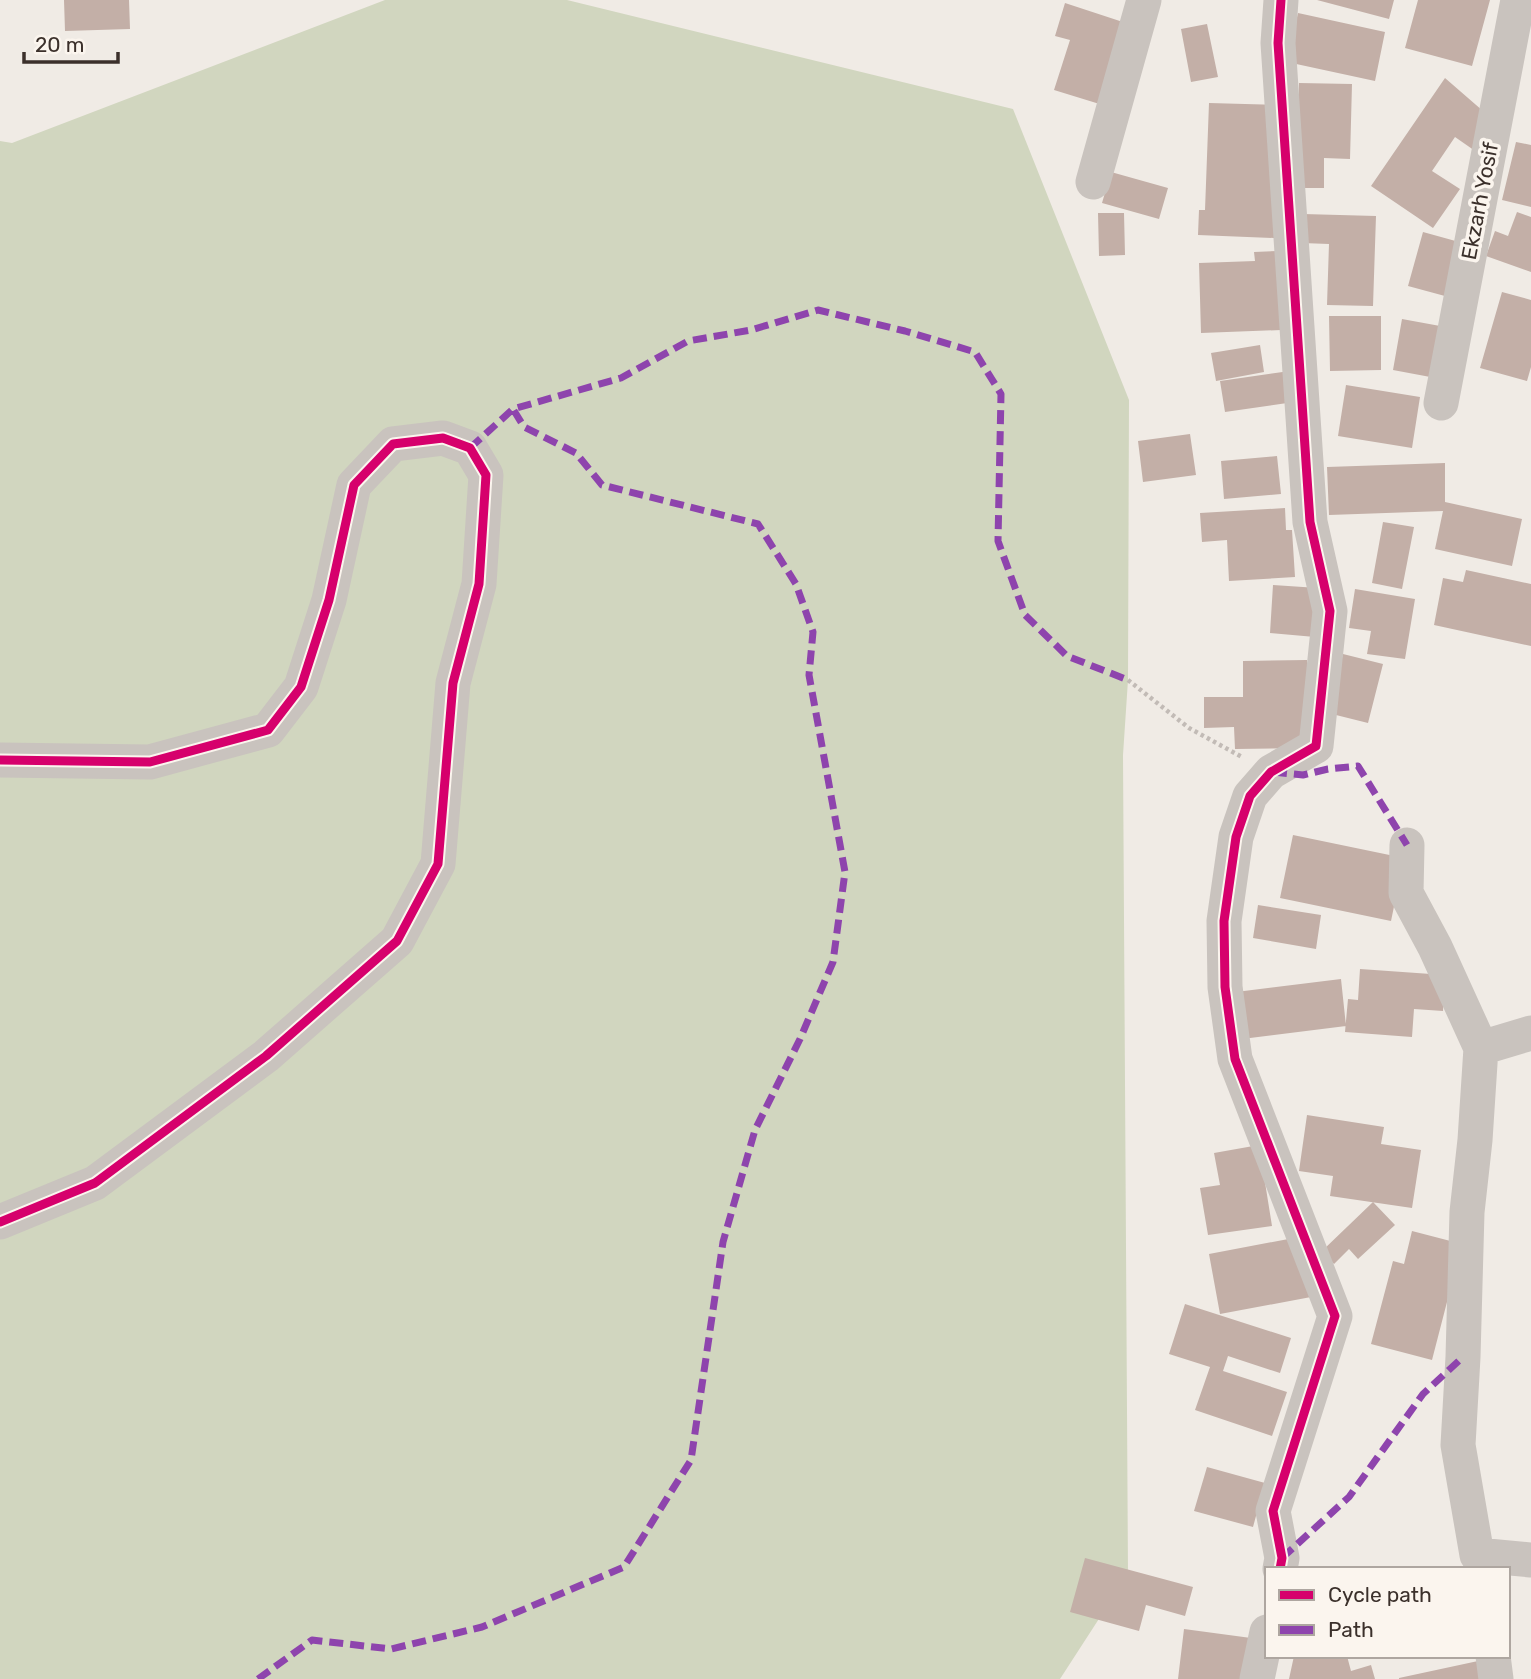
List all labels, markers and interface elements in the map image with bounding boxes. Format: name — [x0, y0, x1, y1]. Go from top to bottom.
scale bar — [24, 21, 119, 65]
text: 20 m — [35, 32, 84, 57]
street label: Ekzarh Yosif — [1456, 140, 1503, 262]
legend — [1265, 1567, 1510, 1658]
text: Cycle path — [1328, 1582, 1432, 1607]
text: Path — [1328, 1617, 1374, 1642]

